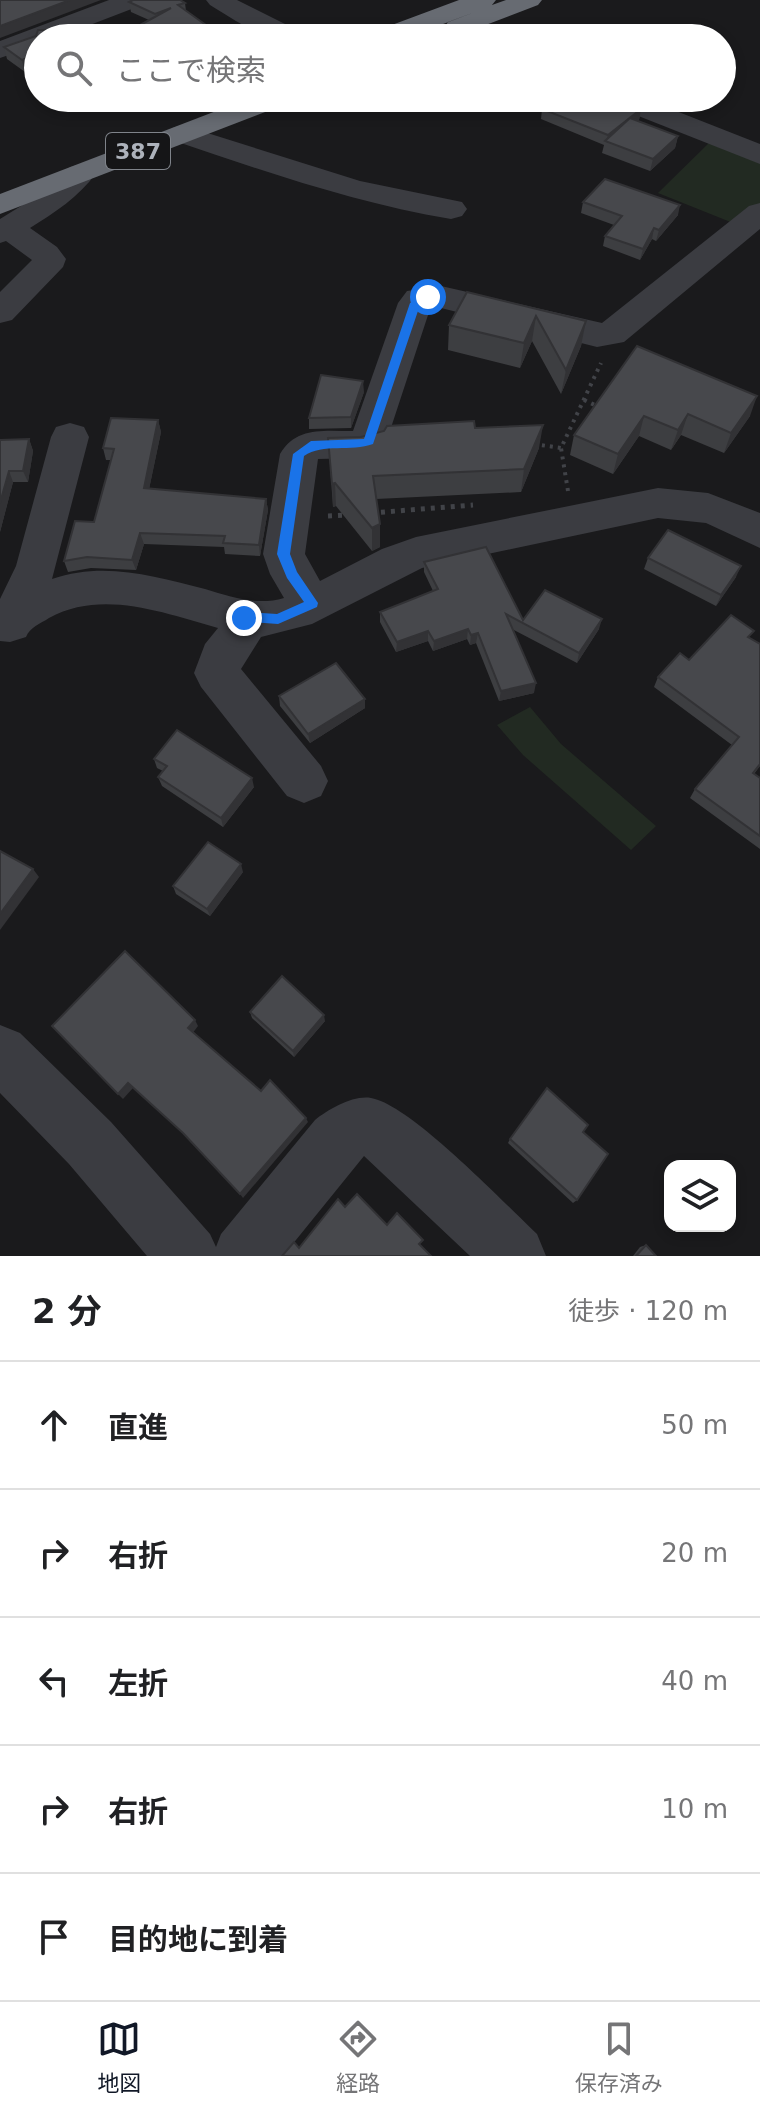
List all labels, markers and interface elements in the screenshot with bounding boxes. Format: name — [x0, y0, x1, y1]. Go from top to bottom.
search box — [24, 24, 736, 112]
icon: search — [52, 46, 96, 90]
text: ここで検索 — [116, 53, 266, 88]
road number: 387 — [106, 133, 170, 169]
route start — [410, 279, 446, 315]
route end — [226, 600, 262, 636]
map controls — [664, 1160, 736, 1232]
button: layers — [664, 1160, 736, 1232]
text: 2 分 — [32, 1291, 102, 1331]
text: 徒歩 · 120 m — [568, 1296, 728, 1326]
icon: ahead — [32, 1403, 76, 1447]
text: 直進 — [108, 1410, 168, 1445]
text: 50 m — [661, 1410, 728, 1440]
icon: right — [32, 1531, 76, 1575]
text: 右折 — [108, 1538, 168, 1573]
text: 20 m — [661, 1538, 728, 1568]
icon: left — [32, 1659, 76, 1703]
text: 左折 — [108, 1666, 168, 1701]
text: 40 m — [661, 1666, 728, 1696]
icon: right — [32, 1787, 76, 1831]
text: 右折 — [108, 1794, 168, 1829]
text: 10 m — [661, 1794, 728, 1824]
icon: arrive — [32, 1915, 76, 1959]
text: 目的地に到着 — [108, 1922, 288, 1957]
tab: 地図 — [97, 2017, 141, 2097]
tab: 経路 — [336, 2017, 380, 2097]
tab: 保存済み — [575, 2017, 663, 2097]

